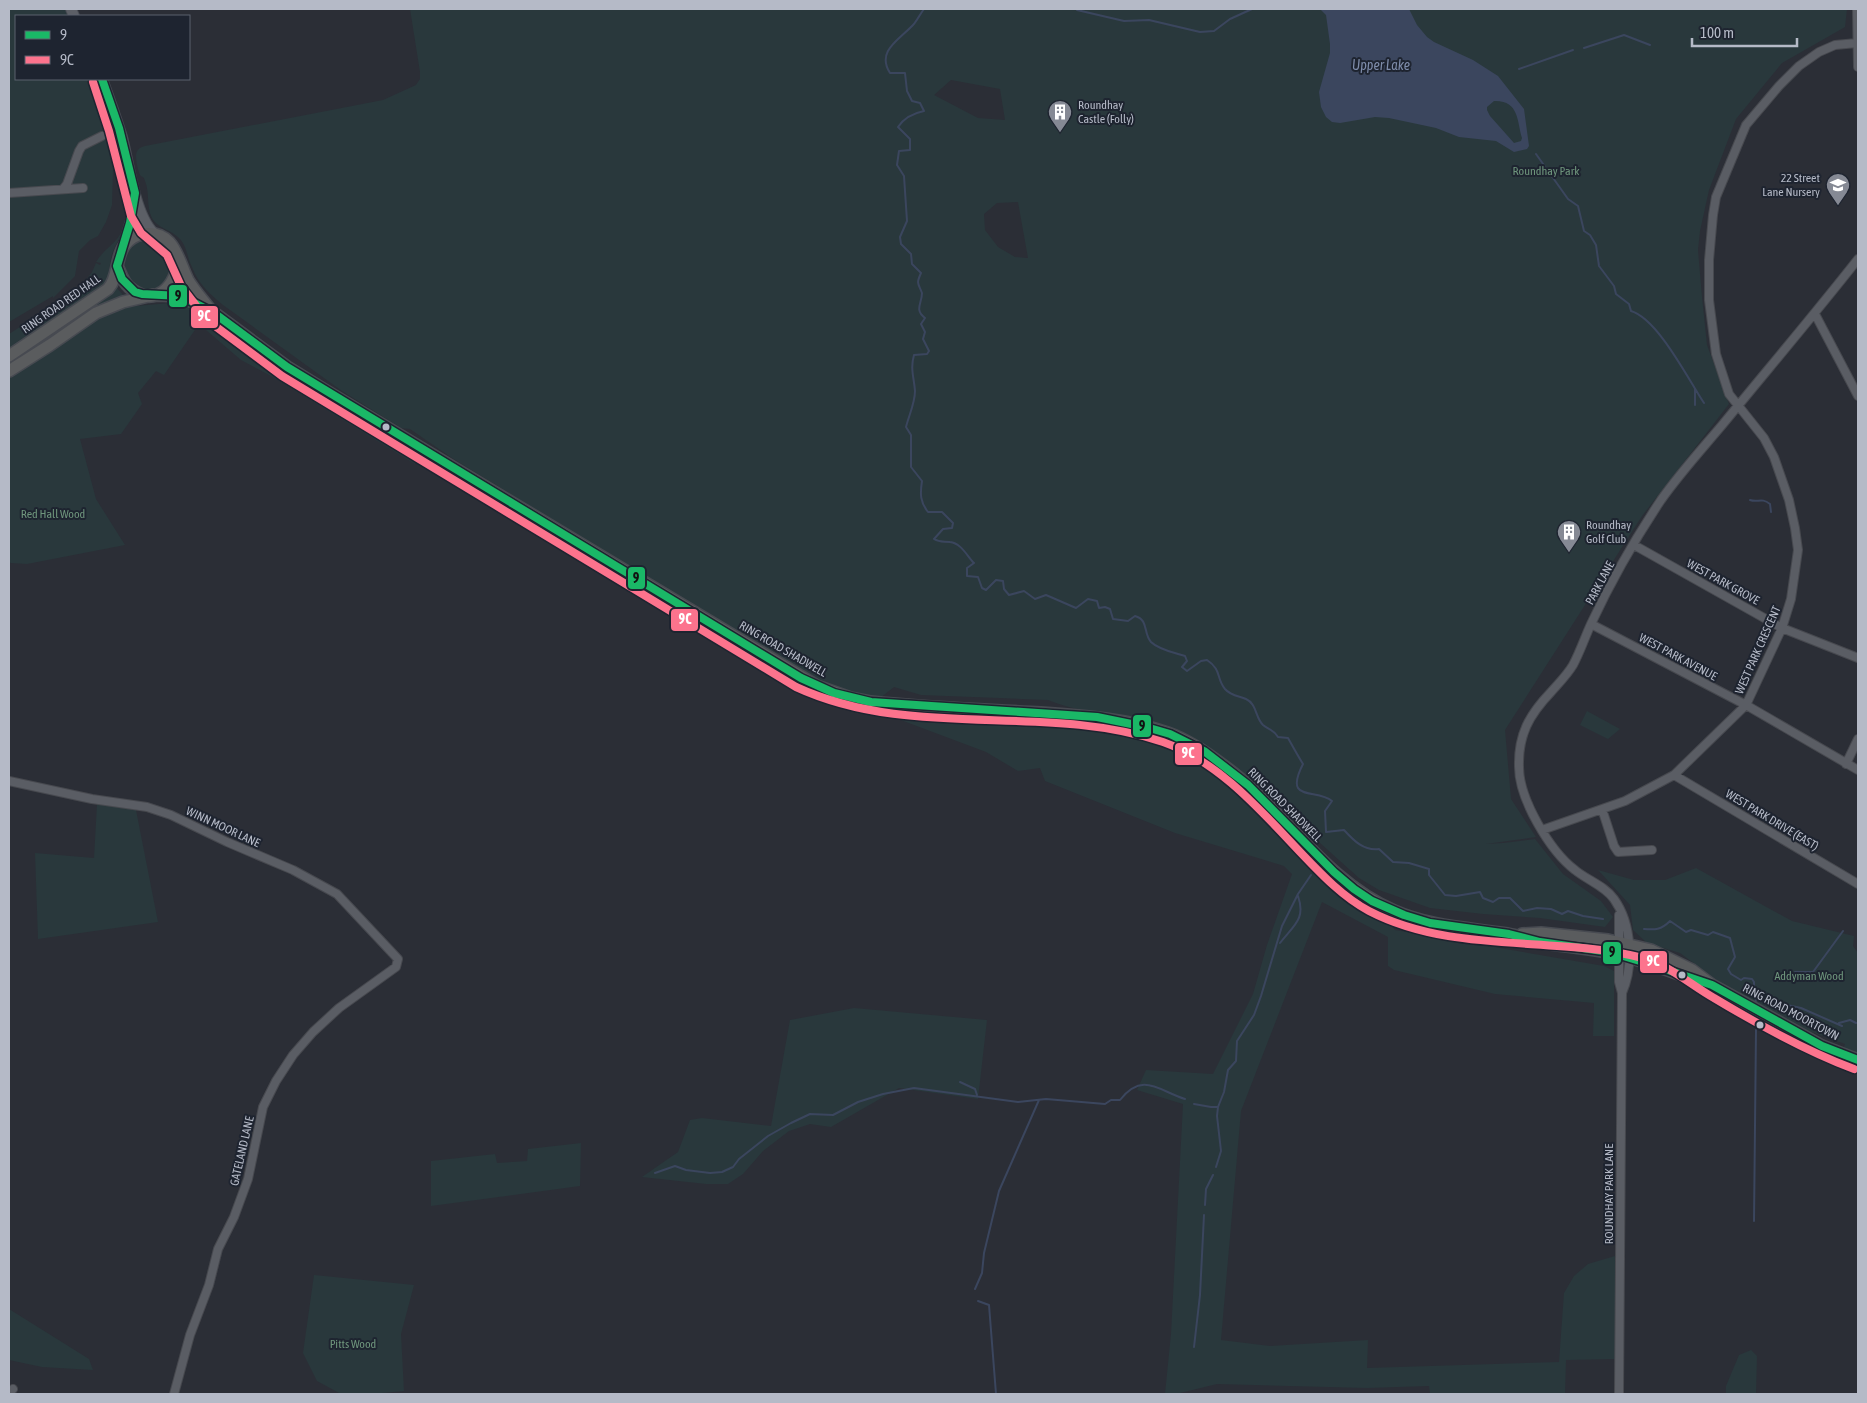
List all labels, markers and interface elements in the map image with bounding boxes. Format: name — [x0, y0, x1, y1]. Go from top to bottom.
legend — [15, 15, 190, 80]
scale bar — [1692, 15, 1797, 47]
text: 100 m — [1700, 24, 1734, 41]
text: 9 — [60, 26, 67, 43]
text: 9C — [60, 51, 74, 68]
water label: Upper Lake — [1352, 57, 1410, 73]
place label: Roundhay Castle (Folly) — [1078, 98, 1134, 126]
building icon: Roundhay Castle (Folly) — [1047, 99, 1073, 133]
park label: Roundhay Park — [1513, 164, 1580, 178]
place label: 22 Street Lane Nursery — [1762, 171, 1821, 199]
school or university icon: 22 Street Lane Nursery — [1825, 172, 1851, 206]
street label: RING ROAD RED HALL — [19, 271, 103, 336]
line badge: 9 — [168, 284, 188, 308]
text: 9 — [175, 288, 182, 304]
line badge: 9C — [190, 305, 219, 329]
text: 9C — [198, 308, 211, 324]
unlabelled marker — [381, 422, 391, 432]
park label: Red Hall Wood — [21, 507, 85, 521]
place label: Roundhay Golf Club — [1586, 518, 1631, 546]
building icon: Roundhay Golf Club — [1556, 519, 1582, 553]
street label: WEST PARK GROVE — [1684, 556, 1762, 608]
street label: PARK LANE — [1583, 559, 1617, 607]
line badge: 9 — [627, 566, 646, 590]
text: 9 — [633, 570, 640, 586]
street label: WEST PARK CRESCENT — [1732, 603, 1784, 696]
line badge: 9C — [670, 608, 699, 632]
text: 9C — [679, 611, 692, 627]
street label: RING ROAD SHADWELL — [737, 618, 830, 680]
street label: WEST PARK AVENUE — [1637, 631, 1719, 683]
line badge: 9 — [1132, 714, 1152, 738]
text: 9 — [1139, 718, 1146, 734]
line badge: 9C — [1174, 742, 1203, 766]
text: 9C — [1182, 745, 1195, 761]
street label: RING ROAD SHADWELL — [1245, 765, 1325, 845]
street label: WEST PARK DRIVE (EAST) — [1723, 787, 1821, 853]
street label: WINN MOOR LANE — [184, 804, 262, 850]
line badge: 9 — [1602, 941, 1622, 965]
text: 9 — [1609, 944, 1616, 960]
line badge: 9C — [1639, 950, 1668, 974]
text: 9C — [1647, 953, 1660, 969]
park label: Addyman Wood — [1774, 969, 1844, 983]
unlabelled marker — [1677, 970, 1687, 980]
street label: RING ROAD MOORTOWN — [1740, 981, 1842, 1043]
unlabelled marker — [1755, 1020, 1765, 1030]
street label: GATELAND LANE — [227, 1115, 257, 1187]
street label: ROUNDHAY PARK LANE — [1602, 1144, 1616, 1244]
park label: Pitts Wood — [330, 1337, 376, 1351]

